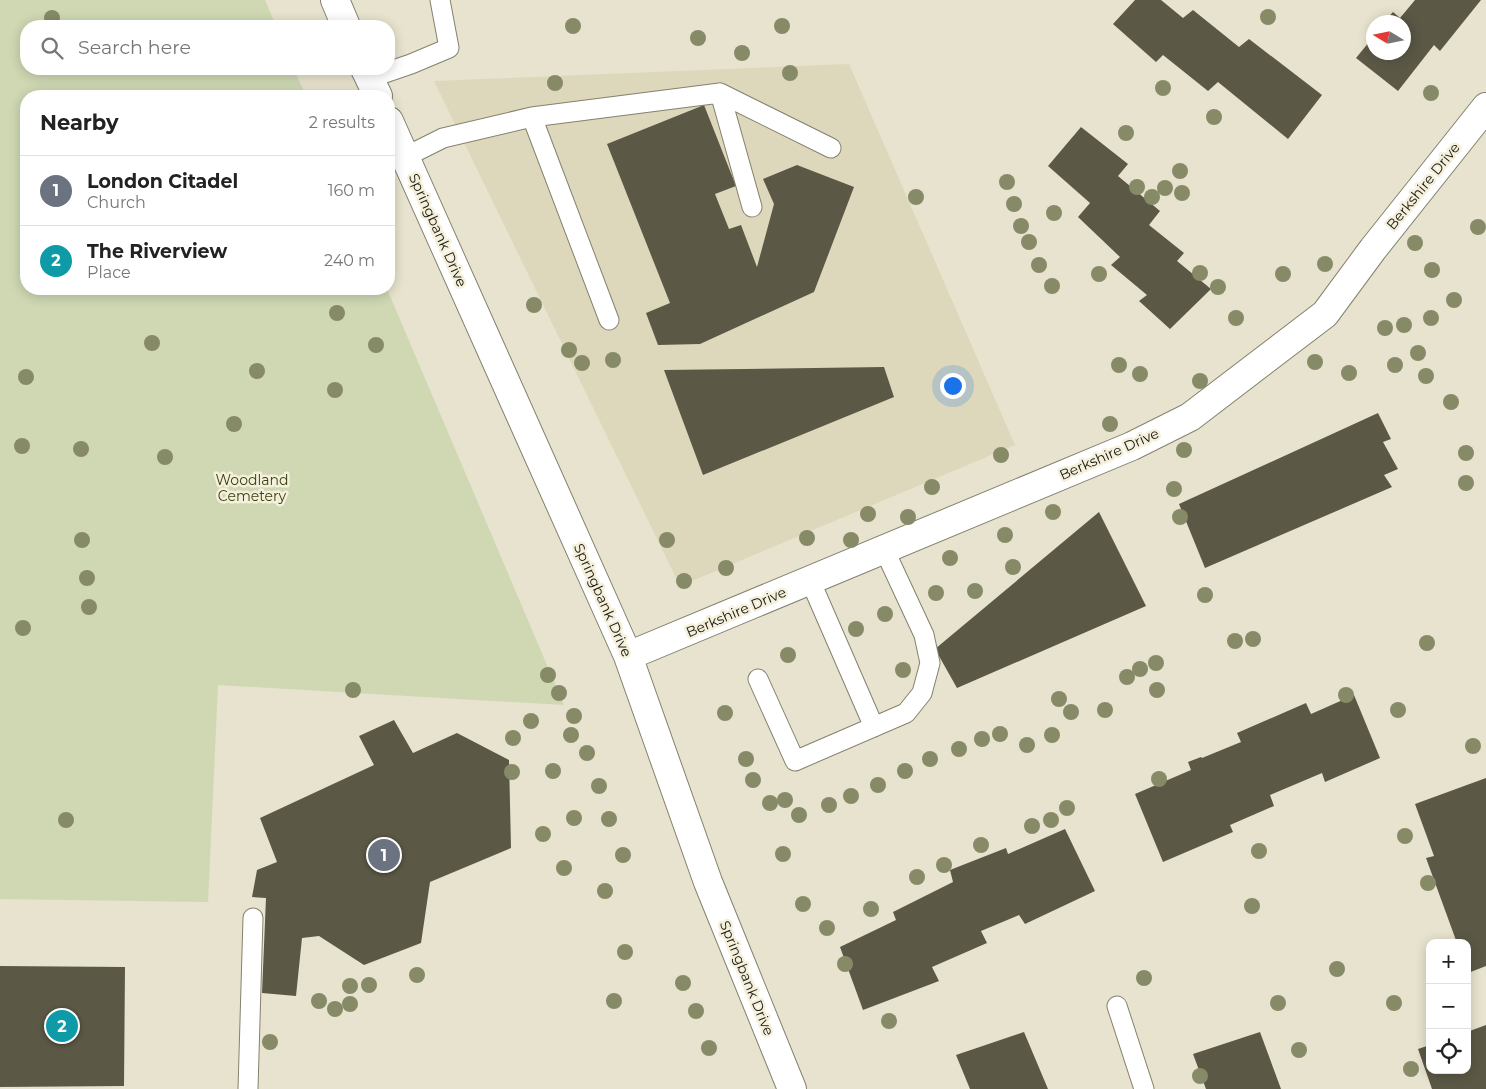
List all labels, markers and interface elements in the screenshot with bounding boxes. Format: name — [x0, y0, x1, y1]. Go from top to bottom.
north arrow — [1366, 15, 1411, 60]
search box — [20, 20, 395, 75]
icon: search — [38, 34, 66, 62]
text: Search here — [78, 36, 191, 59]
text: Nearby — [40, 110, 119, 135]
text: 2 results — [309, 113, 375, 132]
street label: Berkshire Drive — [1382, 139, 1464, 233]
text: London Citadel — [87, 170, 238, 193]
street label: Springbank Drive — [405, 170, 471, 290]
text: 1 — [53, 181, 59, 200]
text: 160 m — [328, 181, 375, 200]
text: Church — [87, 193, 146, 212]
text: The Riverview — [87, 240, 227, 263]
text: 2 — [51, 251, 61, 270]
text: 240 m — [324, 251, 375, 270]
text: Place — [87, 263, 131, 282]
your location — [940, 373, 966, 399]
street label: Berkshire Drive — [1056, 424, 1162, 484]
park label: Woodland Cemetery — [216, 471, 288, 505]
street label: Springbank Drive — [570, 540, 636, 660]
street label: Berkshire Drive — [683, 583, 789, 641]
pin: 1 — [368, 836, 400, 874]
street label: Springbank Drive — [716, 918, 778, 1038]
map controls — [1426, 939, 1471, 1074]
button: + — [1426, 939, 1471, 984]
button: − — [1426, 984, 1471, 1029]
pin: 2 — [46, 1007, 78, 1045]
button: locate — [1426, 1029, 1471, 1074]

